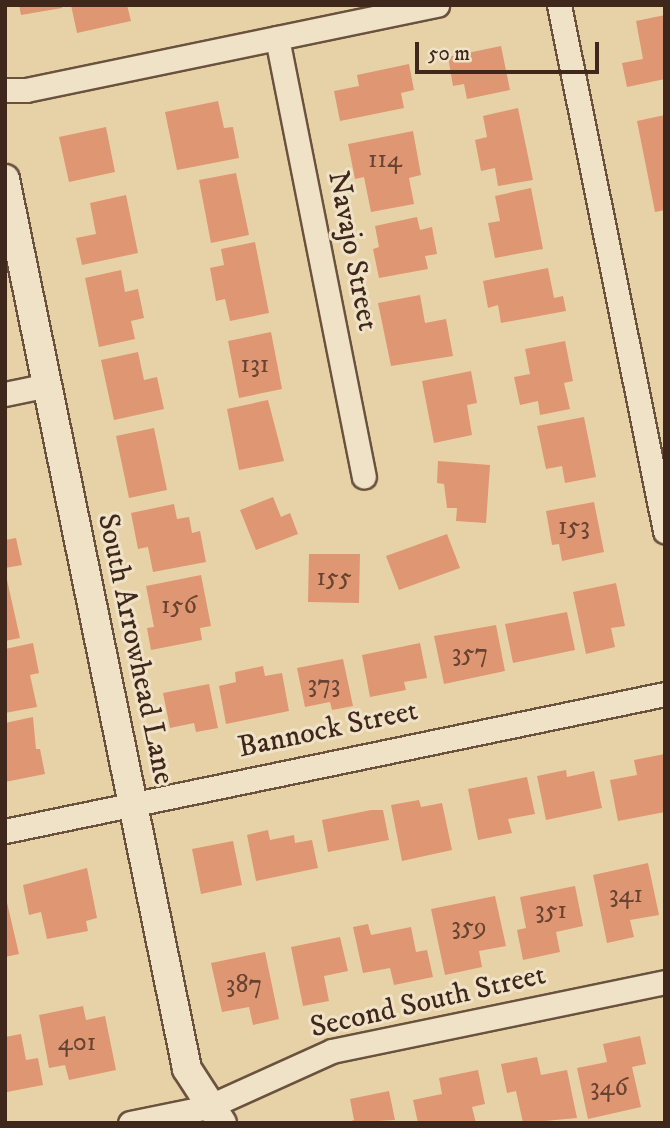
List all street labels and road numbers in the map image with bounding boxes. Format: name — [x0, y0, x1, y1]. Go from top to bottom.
street label: Navajo Street — [319, 168, 385, 334]
street label: South Arrowhead Lane — [89, 510, 181, 788]
street label: Bannock Street — [235, 693, 421, 767]
street label: Second South Street — [307, 957, 549, 1047]

